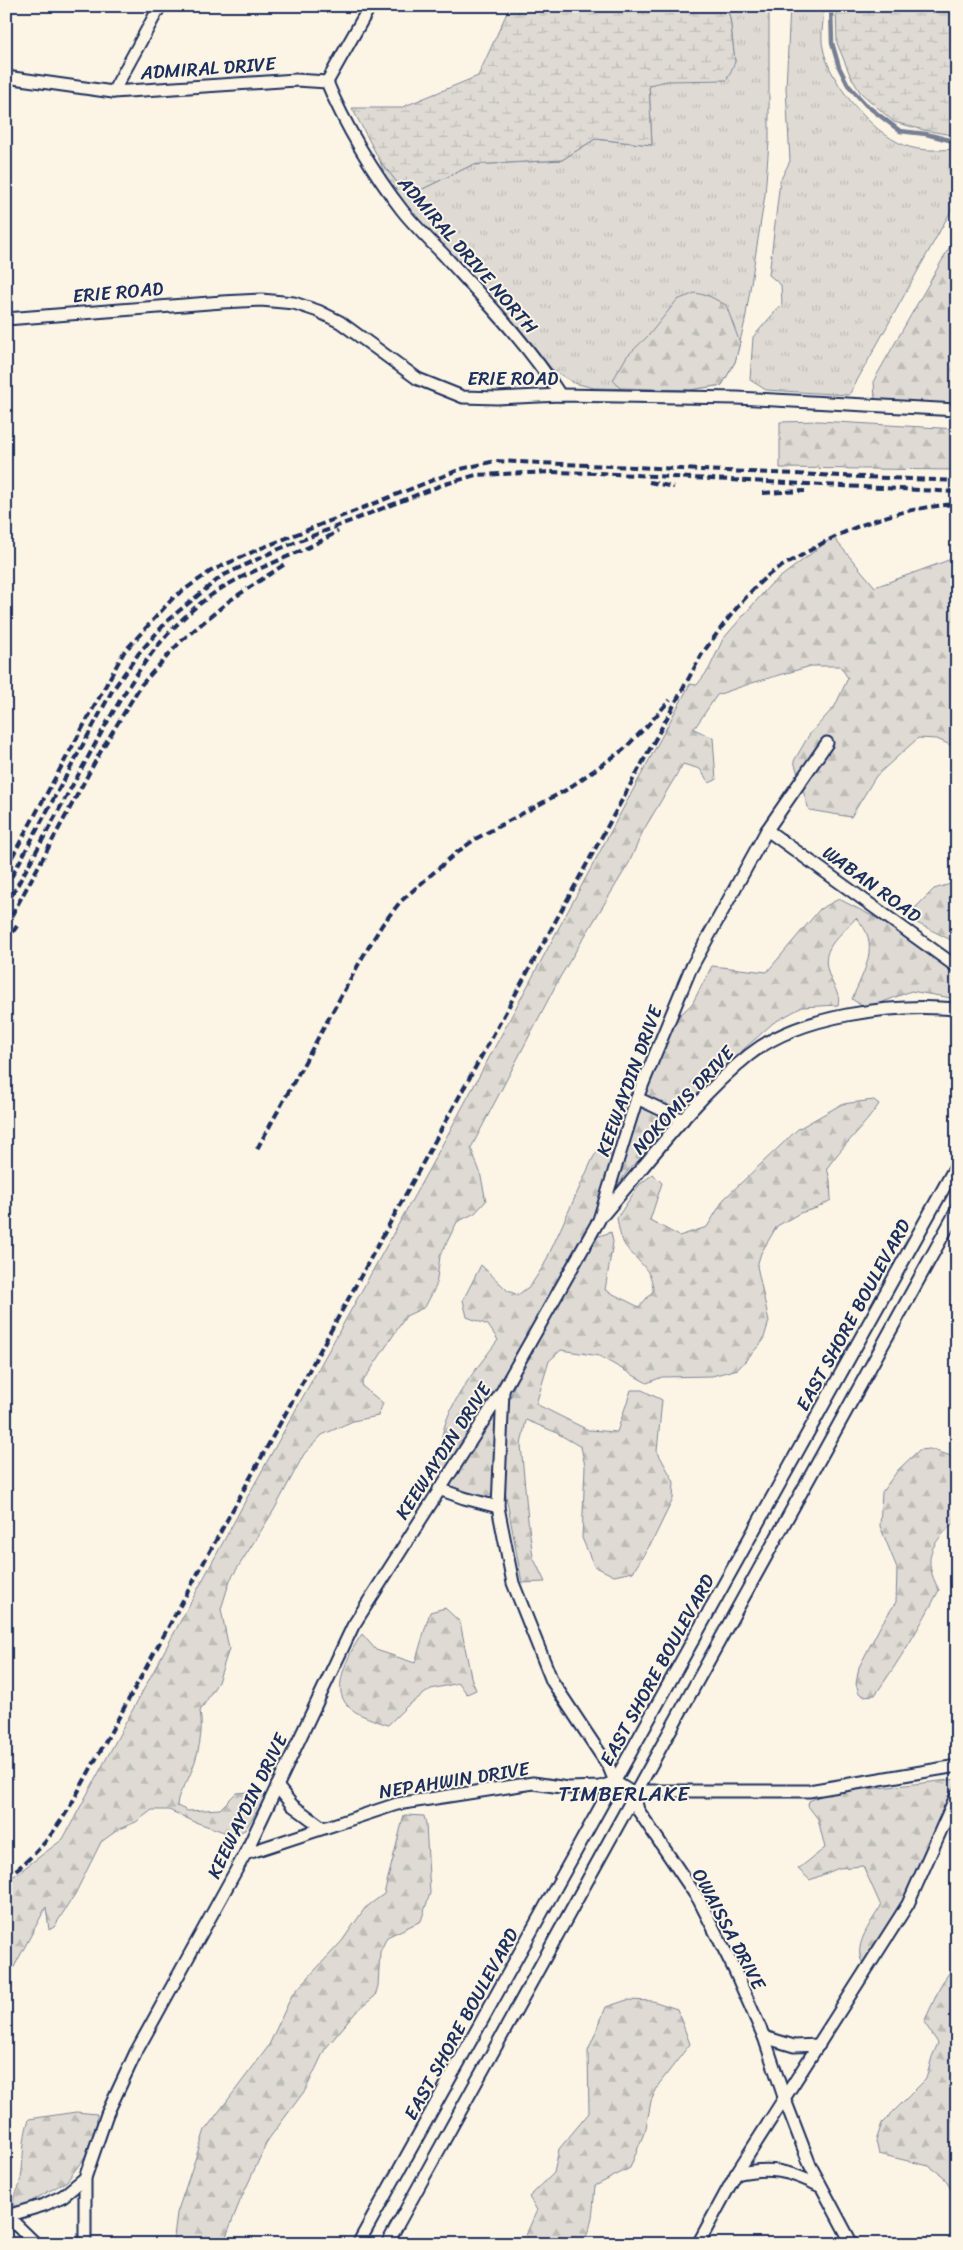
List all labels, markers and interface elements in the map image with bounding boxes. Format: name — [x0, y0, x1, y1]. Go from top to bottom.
street label: ADMIRAL DRIVE — [138, 47, 278, 89]
street label: ADMIRAL DRIVE NORTH — [389, 167, 547, 342]
street label: ERIE ROAD — [71, 272, 165, 312]
street label: ERIE ROAD — [468, 362, 559, 395]
street label: WABAN ROAD — [815, 837, 929, 932]
street label: KEEWAYDIN DRIVE — [586, 1000, 672, 1161]
street label: NOKOMIS DRIVE — [623, 1037, 744, 1162]
street label: EAST SHORE BOULEVARD — [786, 1212, 920, 1417]
street label: KEEWAYDIN DRIVE — [386, 1374, 501, 1526]
street label: EAST SHORE BOULEVARD — [590, 1567, 724, 1772]
street label: KEEWAYDIN DRIVE — [197, 1726, 297, 1884]
street label: NEPAHWIN DRIVE — [376, 1752, 533, 1808]
district label: TIMBERLAKE — [558, 1775, 690, 1813]
street label: OWAISSA DRIVE — [683, 1862, 776, 1997]
street label: EAST SHORE BOULEVARD — [394, 1921, 528, 2126]

